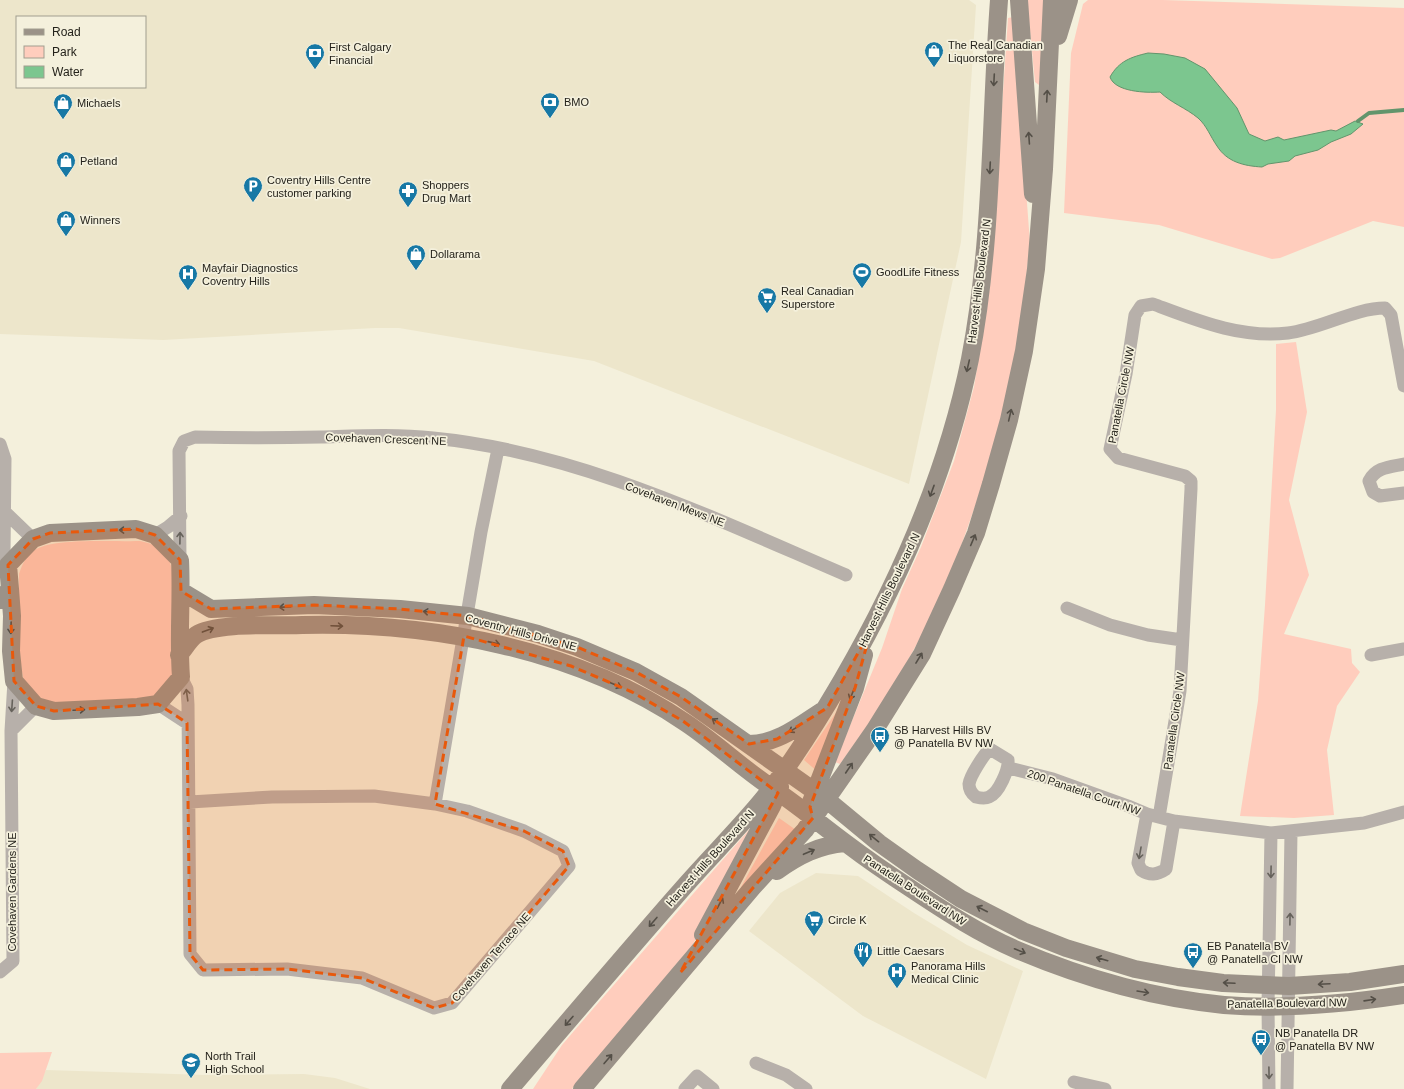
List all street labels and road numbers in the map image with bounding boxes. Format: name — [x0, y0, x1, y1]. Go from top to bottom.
street label: Harvest Hills Boulevard N — [965, 218, 993, 344]
street label: Panatella Circle NW — [1106, 345, 1136, 444]
street label: Covehaven Crescent NE — [325, 431, 447, 447]
street label: Covehaven Mews NE — [623, 479, 727, 529]
street label: Harvest Hills Boulevard N — [856, 531, 922, 649]
street label: Coventry Hills Drive NE — [464, 611, 578, 653]
street label: Panatella Circle NW — [1161, 671, 1187, 771]
street label: 200 Panatella Court NW — [1026, 767, 1143, 817]
street label: Harvest Hills Boulevard N — [664, 807, 756, 909]
street label: Covehaven Gardens NE — [6, 832, 18, 952]
street label: Panatella Boulevard NW — [861, 852, 969, 928]
street label: Covehaven Terrace NE — [449, 910, 533, 1004]
street label: Panatella Boulevard NW — [1227, 996, 1348, 1010]

